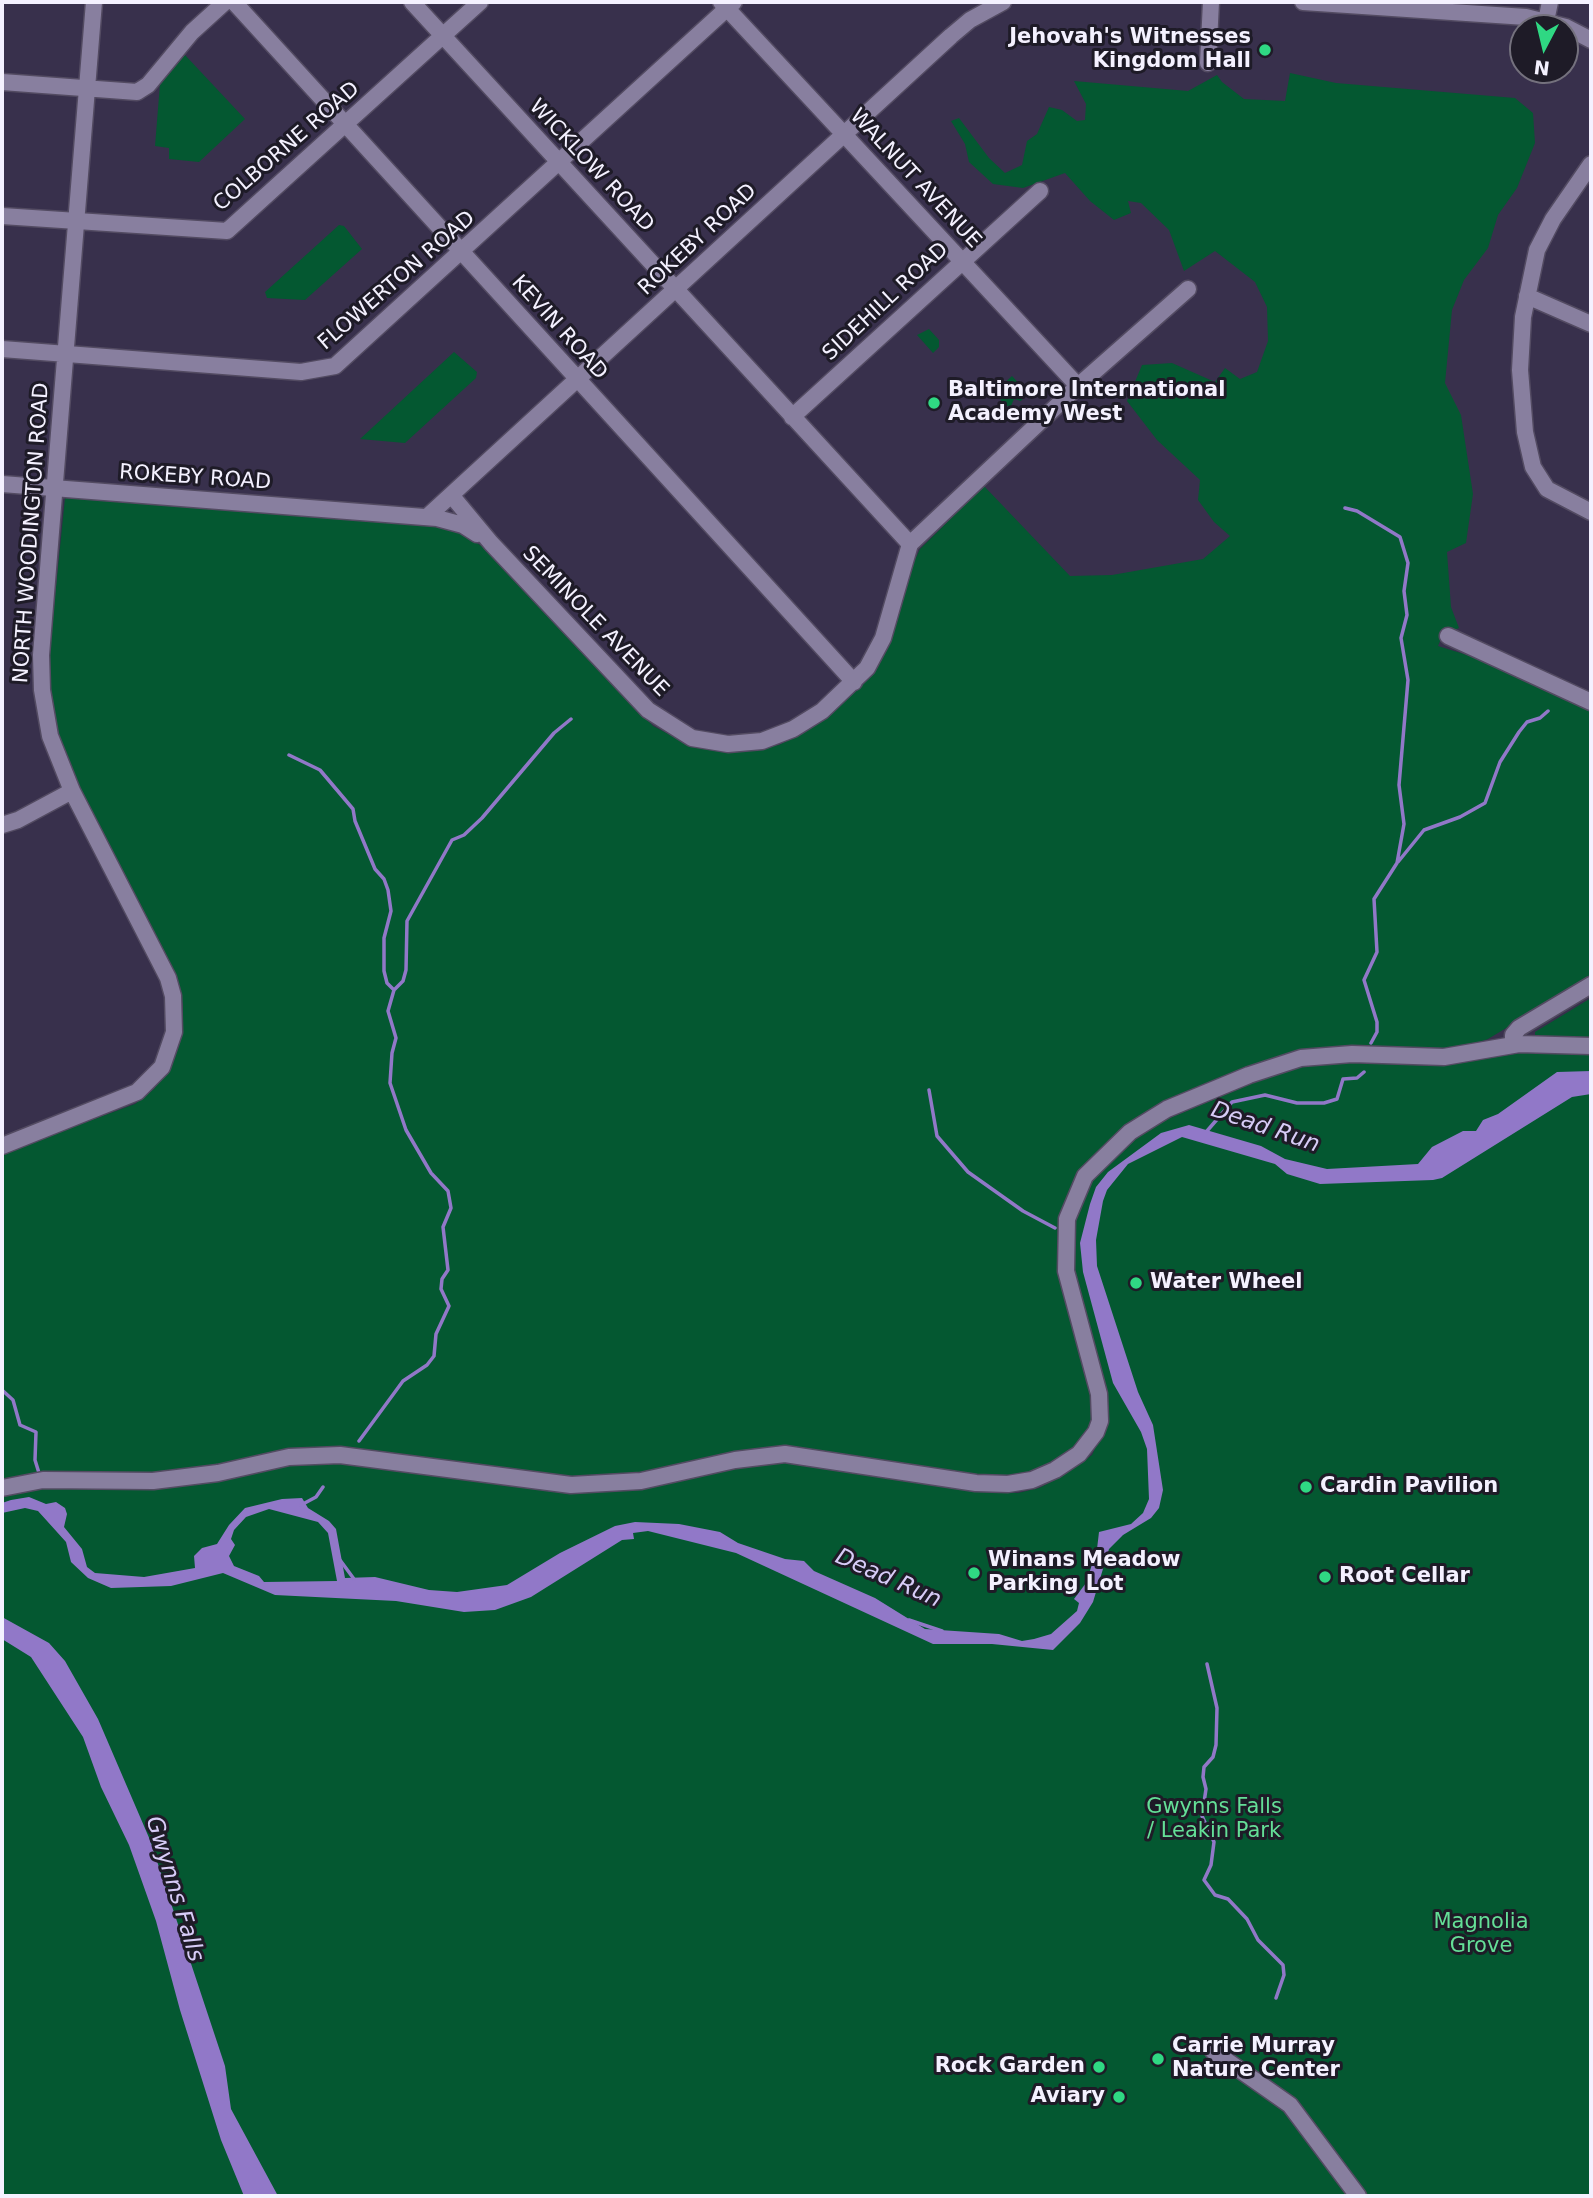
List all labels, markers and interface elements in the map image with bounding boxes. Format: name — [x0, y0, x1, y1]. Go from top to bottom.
north arrow — [1509, 14, 1579, 84]
place label: Jehovah's Witnesses Kingdom Hall — [1009, 25, 1251, 75]
marker: Jehovah's Witnesses Kingdom Hall — [1257, 42, 1273, 58]
text: N — [1532, 56, 1551, 80]
street label: COLBORNE ROAD — [209, 77, 365, 217]
street label: WICKLOW ROAD — [523, 95, 659, 237]
street label: WALNUT AVENUE — [844, 104, 986, 254]
street label: ROKEBY ROAD — [634, 179, 762, 301]
street label: FLOWERTON ROAD — [313, 206, 481, 356]
street label: SIDEHILL ROAD — [818, 237, 954, 367]
street label: KEVIN ROAD — [506, 271, 612, 385]
place label: Baltimore International Academy West — [948, 378, 1225, 428]
street label: NORTH WOODINGTON ROAD — [9, 382, 55, 684]
marker: Baltimore International Academy West — [926, 395, 942, 411]
street label: ROKEBY ROAD — [118, 460, 272, 496]
street label: SEMINOLE AVENUE — [517, 541, 673, 703]
water label: Dead Run — [1207, 1097, 1323, 1159]
place label: Water Wheel — [1150, 1270, 1302, 1296]
marker: Water Wheel — [1128, 1275, 1144, 1291]
place label: Cardin Pavilion — [1320, 1474, 1498, 1500]
marker: Cardin Pavilion — [1298, 1479, 1314, 1495]
water label: Dead Run — [831, 1543, 945, 1615]
place label: Winans Meadow Parking Lot — [988, 1548, 1180, 1598]
place label: Root Cellar — [1339, 1564, 1470, 1590]
marker: Winans Meadow Parking Lot — [966, 1565, 982, 1581]
marker: Root Cellar — [1317, 1569, 1333, 1585]
park label: Gwynns Falls / Leakin Park — [1146, 1795, 1282, 1845]
water label: Gwynns Falls — [139, 1813, 209, 1965]
park label: Magnolia Grove — [1433, 1910, 1529, 1960]
place label: Carrie Murray Nature Center — [1172, 2034, 1340, 2084]
marker: Carrie Murray Nature Center — [1150, 2051, 1166, 2067]
place label: Rock Garden — [935, 2054, 1085, 2080]
marker: Rock Garden — [1091, 2059, 1107, 2075]
place label: Aviary — [1030, 2084, 1105, 2110]
marker: Aviary — [1111, 2089, 1127, 2105]

